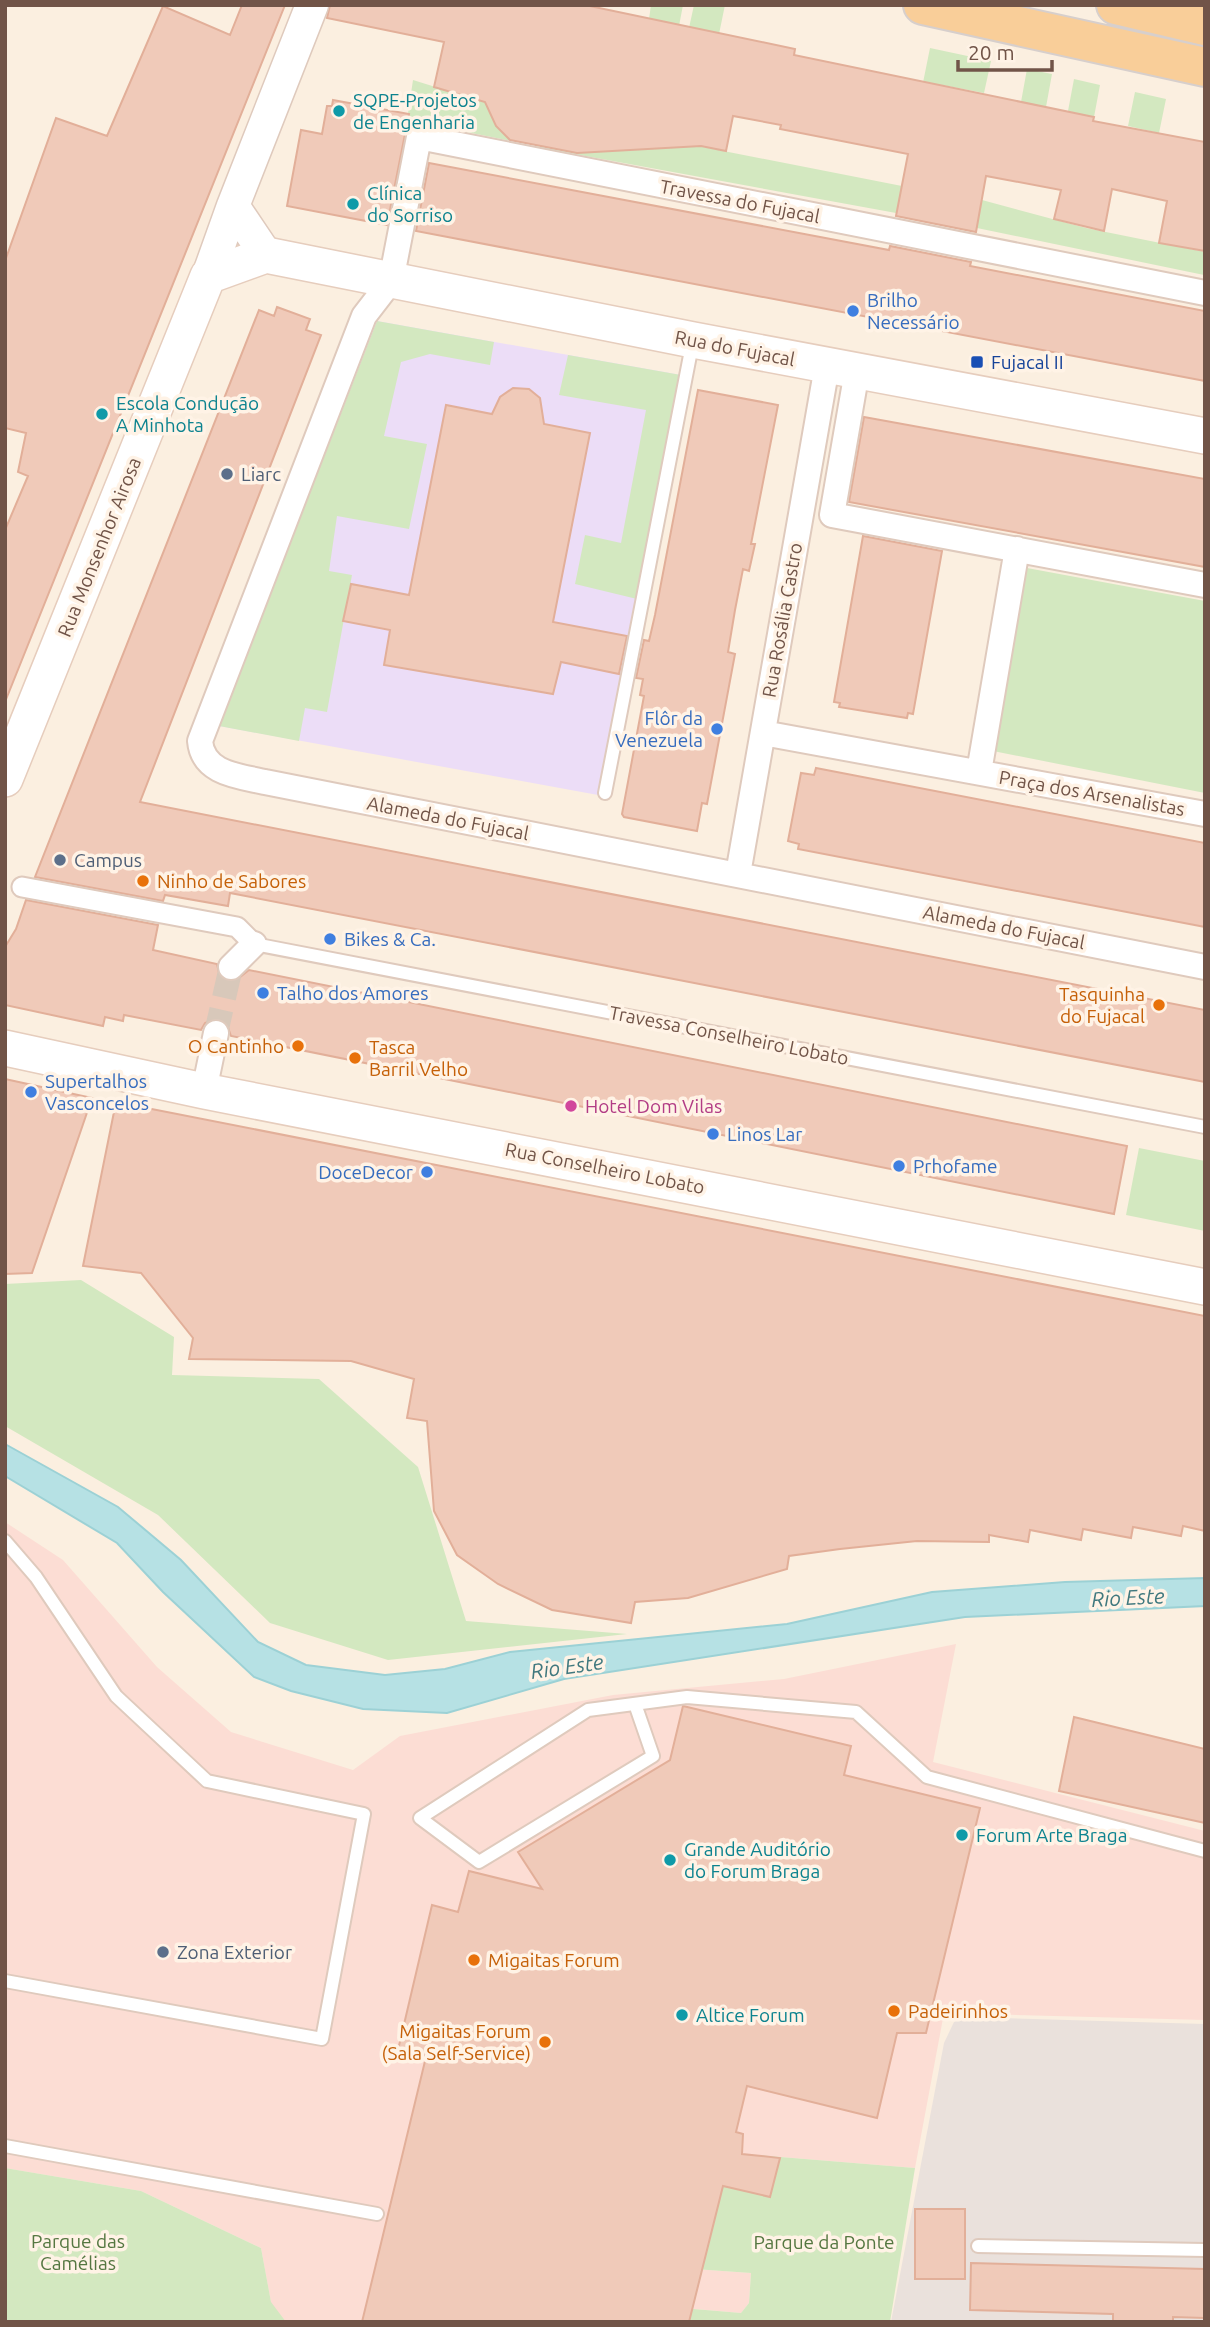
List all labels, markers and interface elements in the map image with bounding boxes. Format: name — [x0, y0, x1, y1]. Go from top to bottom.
scale bar — [958, 28, 1052, 72]
text: 20 m — [968, 40, 1015, 64]
place label: SQPE-Projetos de Engenharia — [353, 89, 477, 133]
marker: SQPE-Projetos de Engenharia — [331, 103, 347, 119]
street label: Travessa do Fujacal — [658, 175, 822, 227]
place label: Clínica do Sorriso — [367, 182, 453, 226]
marker: Clínica do Sorriso — [345, 196, 361, 212]
place label: Brilho Necessário — [867, 289, 960, 333]
marker: Brilho Necessário — [845, 303, 861, 319]
street label: Rua do Fujacal — [673, 326, 797, 370]
place label: Fujacal II — [991, 351, 1064, 373]
marker: Fujacal II — [969, 354, 985, 370]
place label: Escola Condução A Minhota — [116, 392, 259, 436]
marker: Escola Condução A Minhota — [94, 406, 110, 422]
street label: Rua Monsenhor Airosa — [53, 454, 145, 640]
place label: Liarc — [241, 463, 281, 485]
marker: Liarc — [219, 466, 235, 482]
street label: Rua Rosália Castro — [758, 541, 806, 699]
place label: Flôr da Venezuela — [615, 707, 703, 751]
marker: Flôr da Venezuela — [709, 721, 725, 737]
street label: Praça dos Arsenalistas — [997, 766, 1187, 820]
street label: Alameda do Fujacal — [365, 792, 531, 844]
place label: Campus — [74, 849, 142, 871]
marker: Campus — [52, 852, 68, 868]
place label: Ninho de Sabores — [157, 870, 306, 892]
marker: Ninho de Sabores — [135, 873, 151, 889]
street label: Alameda do Fujacal — [921, 901, 1087, 953]
place label: Bikes & Ca. — [344, 928, 436, 950]
marker: Bikes & Ca. — [322, 931, 338, 947]
place label: Talho dos Amores — [277, 982, 429, 1004]
place label: Tasquinha do Fujacal — [1059, 983, 1145, 1027]
marker: Talho dos Amores — [255, 985, 271, 1001]
marker: Tasquinha do Fujacal — [1151, 997, 1167, 1013]
street label: Travessa Conselheiro Lobato — [607, 1001, 851, 1069]
place label: O Cantinho — [188, 1035, 284, 1057]
place label: Tasca Barril Velho — [369, 1036, 468, 1080]
marker: O Cantinho — [290, 1038, 306, 1054]
marker: Tasca Barril Velho — [347, 1050, 363, 1066]
place label: Supertalhos Vasconcelos — [45, 1070, 149, 1114]
marker: Supertalhos Vasconcelos — [23, 1084, 39, 1100]
place label: Hotel Dom Vilas — [585, 1095, 722, 1117]
marker: Hotel Dom Vilas — [563, 1098, 579, 1114]
place label: Linos Lar — [727, 1123, 803, 1145]
marker: Linos Lar — [705, 1126, 721, 1142]
street label: Rua Conselheiro Lobato — [503, 1138, 707, 1198]
place label: Prhofame — [913, 1155, 997, 1177]
marker: Prhofame — [891, 1158, 907, 1174]
place label: DoceDecor — [318, 1161, 413, 1183]
marker: DoceDecor — [419, 1164, 435, 1180]
water label: Rio Este — [1091, 1583, 1166, 1611]
water label: Rio Este — [529, 1649, 605, 1683]
place label: Forum Arte Braga — [976, 1824, 1127, 1846]
marker: Forum Arte Braga — [954, 1827, 970, 1843]
place label: Grande Auditório do Forum Braga — [684, 1838, 831, 1882]
marker: Grande Auditório do Forum Braga — [662, 1852, 678, 1868]
place label: Zona Exterior — [177, 1941, 292, 1963]
marker: Zona Exterior — [155, 1944, 171, 1960]
place label: Migaitas Forum — [488, 1949, 620, 1971]
marker: Migaitas Forum — [466, 1952, 482, 1968]
place label: Padeirinhos — [908, 2000, 1008, 2022]
marker: Padeirinhos — [886, 2003, 902, 2019]
place label: Altice Forum — [696, 2004, 805, 2026]
marker: Altice Forum — [674, 2007, 690, 2023]
place label: Migaitas Forum (Sala Self-Service) — [382, 2020, 531, 2064]
marker: Migaitas Forum (Sala Self-Service) — [537, 2034, 553, 2050]
park label: Parque das Camélias — [31, 2230, 125, 2274]
park label: Parque da Ponte — [753, 2231, 895, 2253]

